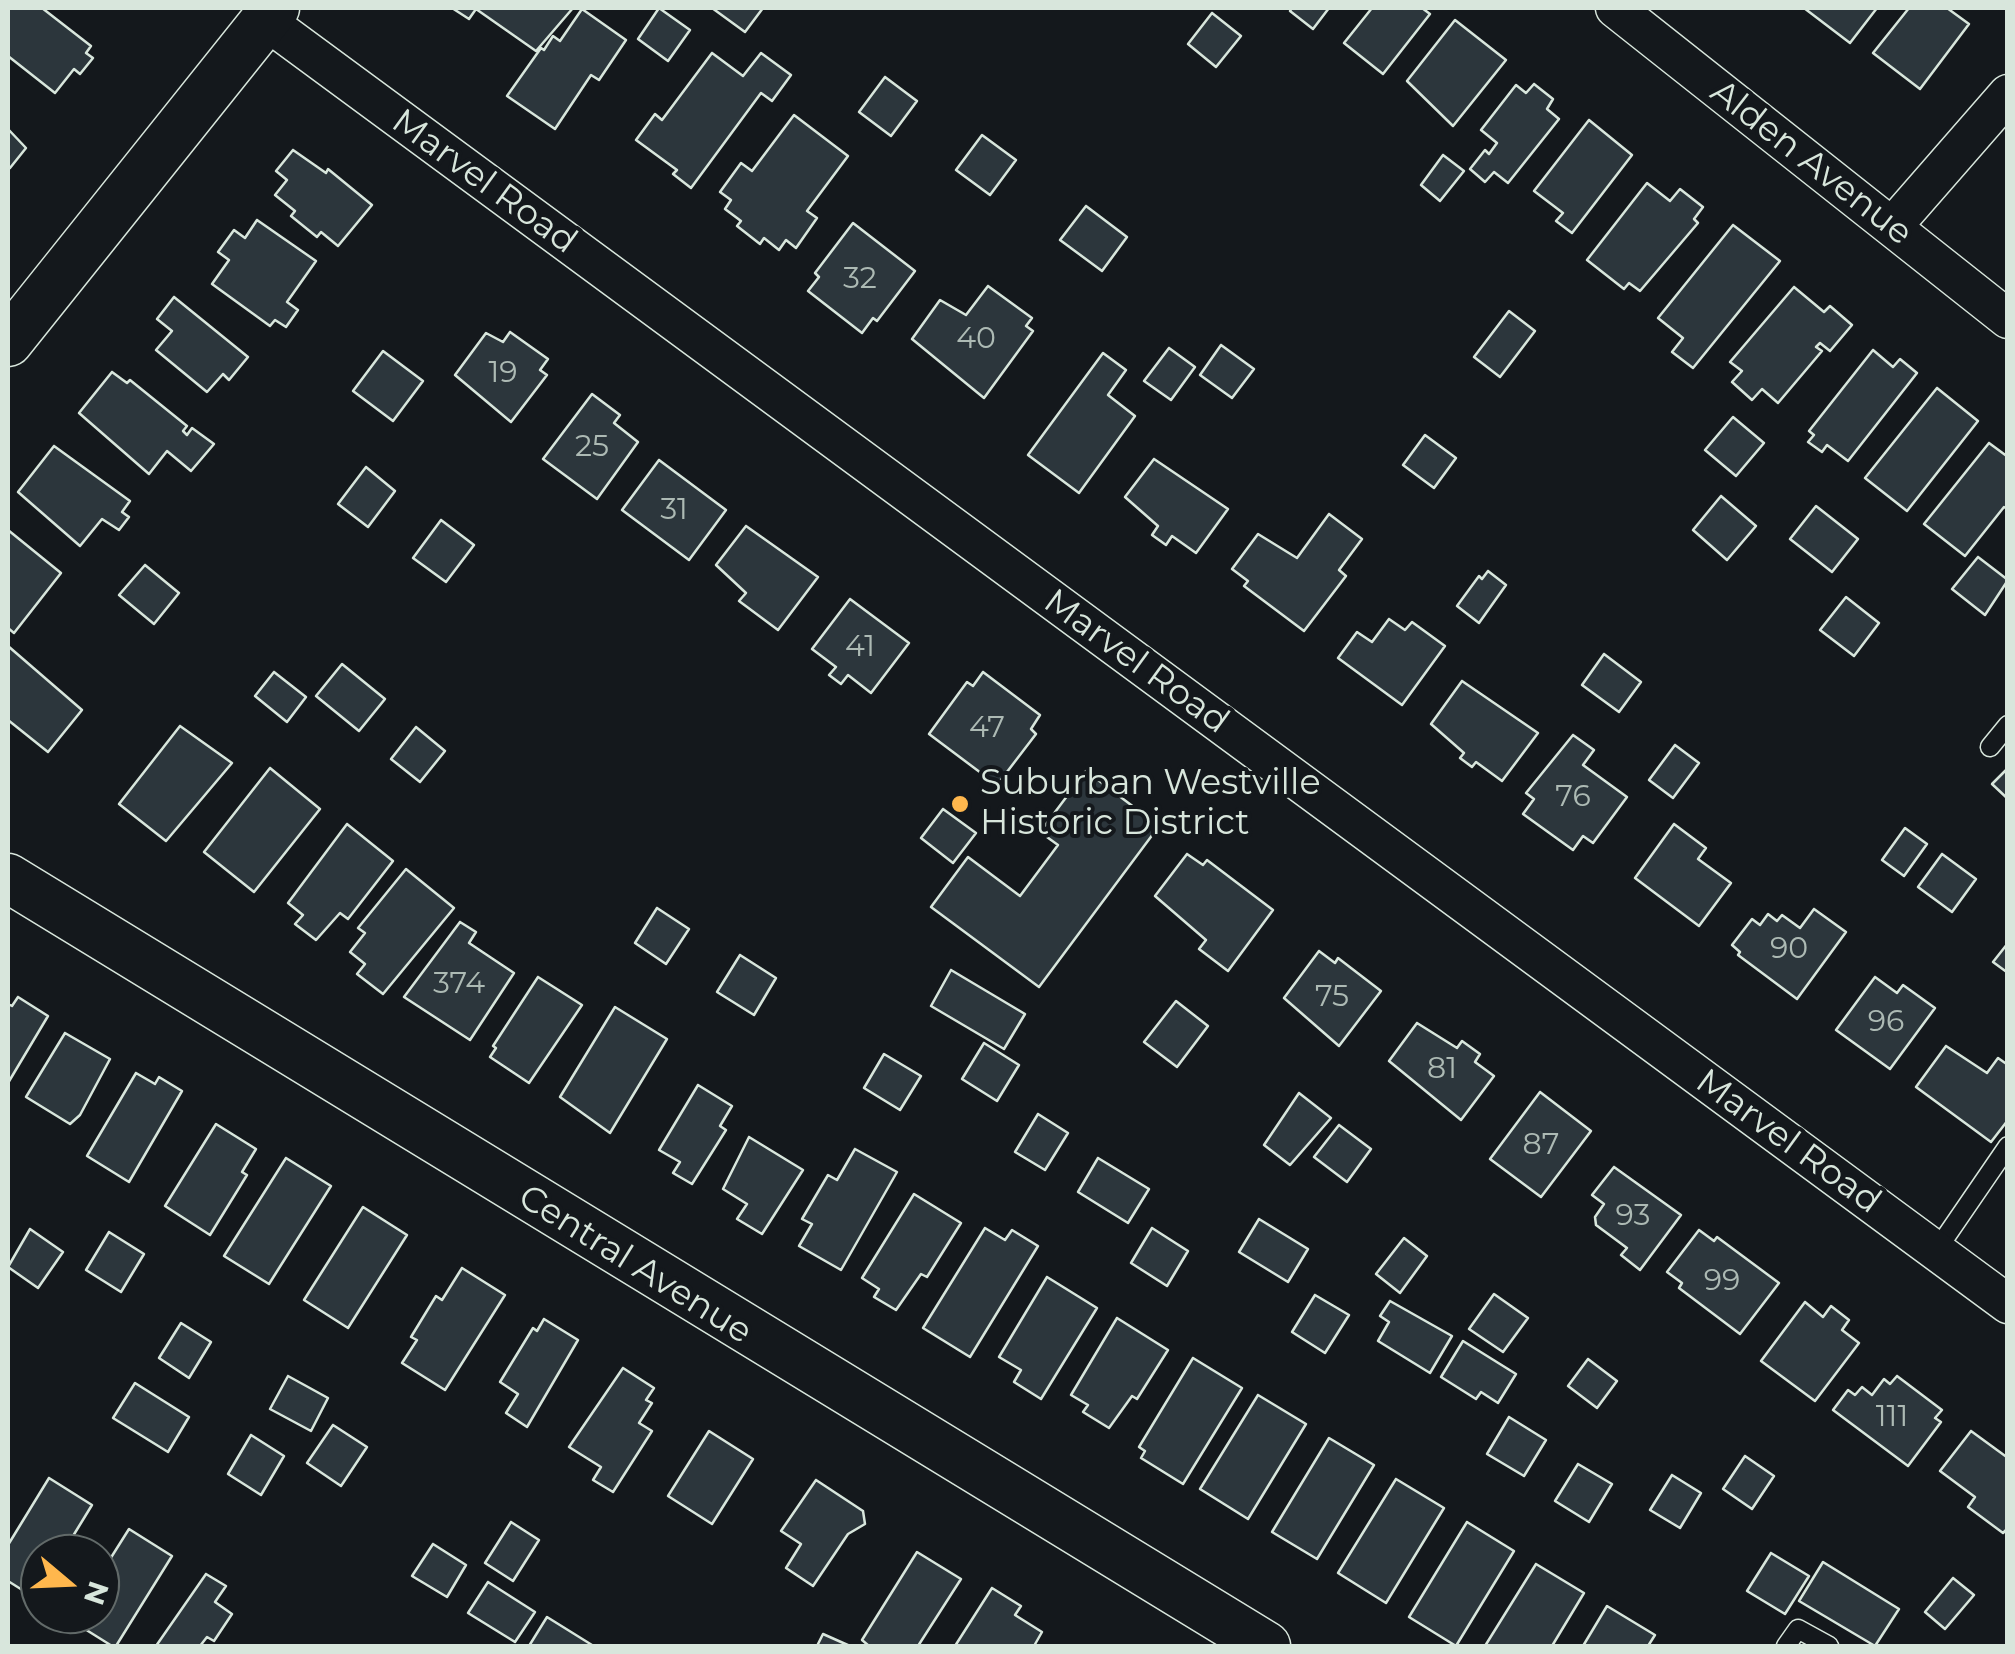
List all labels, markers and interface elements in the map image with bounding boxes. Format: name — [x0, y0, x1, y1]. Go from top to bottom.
street label: Alden Avenue — [1702, 71, 1920, 255]
street label: Marvel Road — [383, 101, 585, 263]
house number: 32 — [843, 261, 877, 297]
house number: 40 — [956, 321, 996, 357]
house number: 19 — [488, 355, 518, 391]
house number: 25 — [575, 429, 609, 465]
house number: 31 — [660, 492, 688, 528]
street label: Marvel Road — [1035, 581, 1237, 743]
house number: 41 — [845, 629, 875, 665]
house number: 47 — [969, 710, 1005, 746]
place label: Suburban Westville Historic District — [980, 763, 1321, 845]
house number: 76 — [1555, 779, 1591, 815]
marker: Suburban Westville Historic District — [949, 793, 971, 815]
house number: 90 — [1770, 931, 1808, 967]
house number: 374 — [433, 966, 485, 1002]
house number: 75 — [1315, 979, 1349, 1015]
house number: 96 — [1868, 1004, 1904, 1040]
house number: 81 — [1427, 1051, 1457, 1087]
street label: Marvel Road — [1687, 1061, 1889, 1223]
house number: 87 — [1523, 1127, 1559, 1163]
street label: Central Avenue — [511, 1176, 759, 1354]
house number: 93 — [1616, 1198, 1650, 1234]
house number: 99 — [1704, 1263, 1740, 1299]
house number: 111 — [1876, 1399, 1908, 1435]
north arrow — [20, 1534, 120, 1634]
text: N — [77, 1577, 116, 1609]

